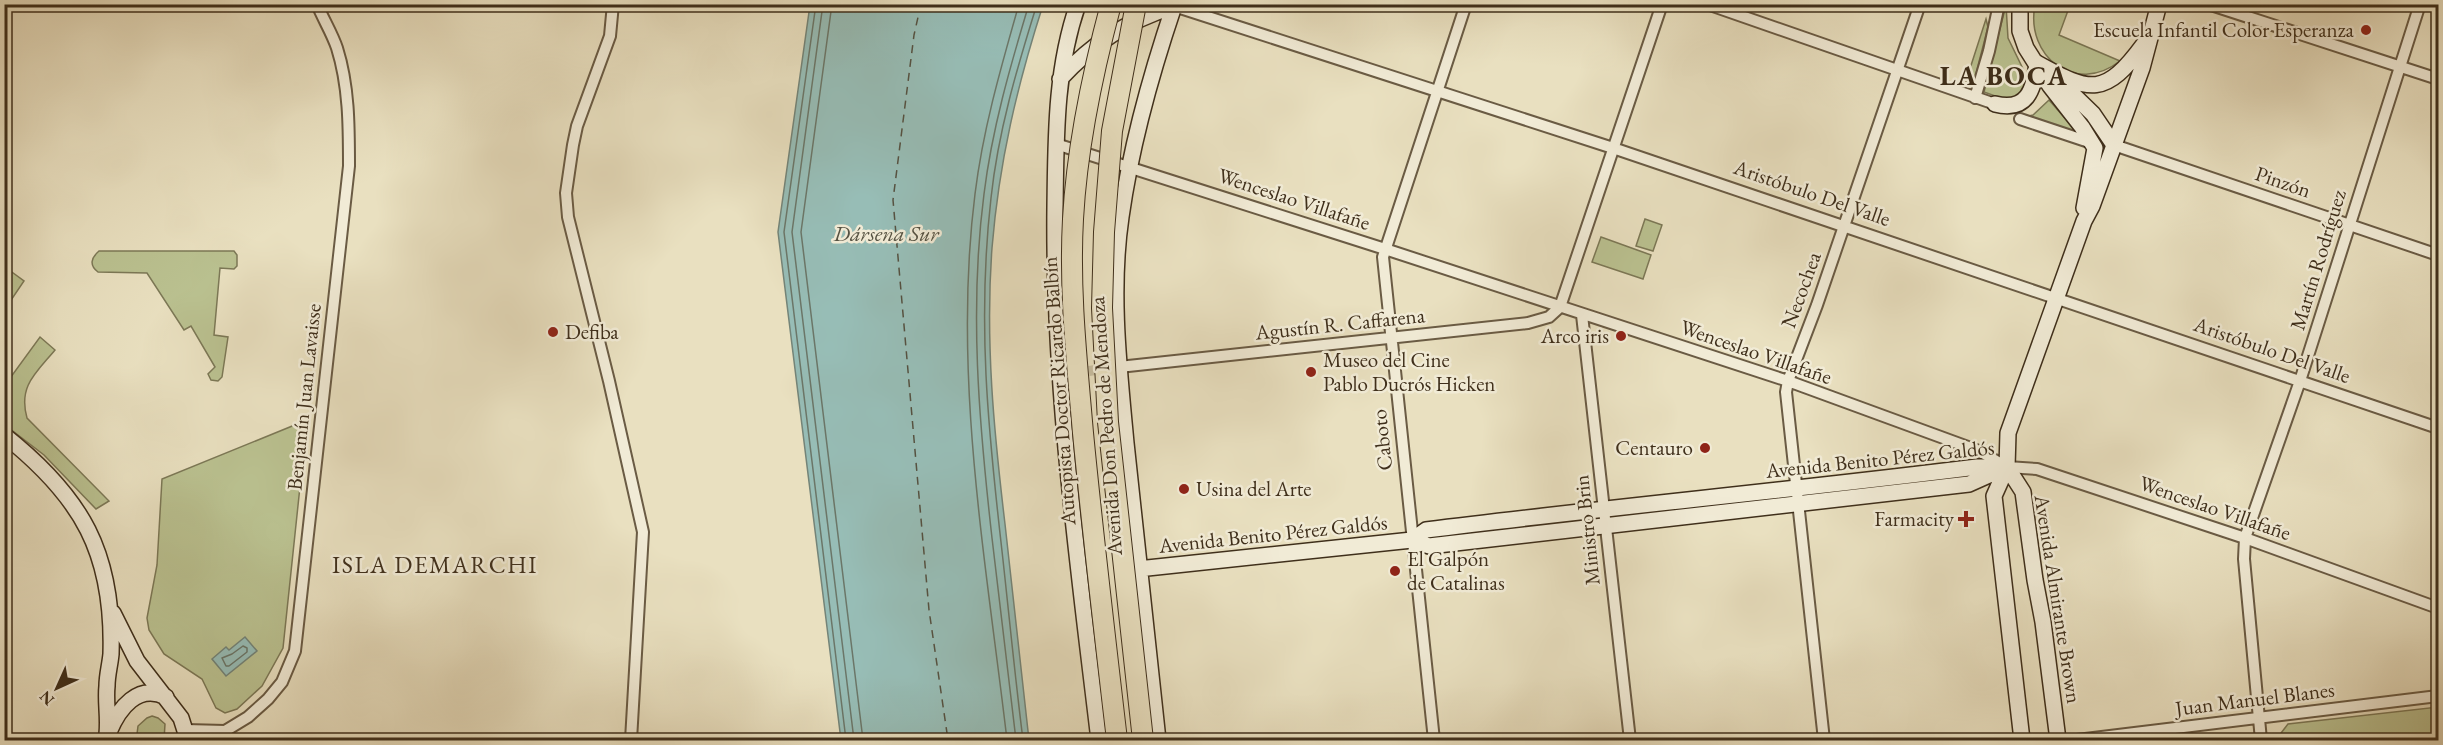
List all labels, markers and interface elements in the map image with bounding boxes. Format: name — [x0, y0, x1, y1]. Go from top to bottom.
place label: Escuela Infantil Color Esperanza — [2093, 16, 2355, 43]
marker: Escuela Infantil Color Esperanza — [2359, 23, 2373, 37]
district label: LA BOCA — [1940, 58, 2068, 93]
street label: Aristóbulo Del Valle — [1729, 153, 1894, 232]
street label: Pinzón — [2252, 159, 2315, 204]
street label: Wenceslao Villafañe — [1215, 161, 1374, 236]
street label: Martín Rodríguez — [2283, 186, 2352, 333]
water label: Dársena Sur — [832, 219, 940, 248]
street label: Necochea — [1774, 247, 1827, 332]
street label: Autopista Doctor Ricardo Balbín — [1036, 256, 1081, 527]
street label: Avenida Don Pedro de Mendoza — [1083, 295, 1128, 557]
street label: Agustín R. Caffarena — [1253, 301, 1427, 346]
street label: Benjamín Juan Lavaisse — [280, 302, 327, 492]
street label: Aristóbulo Del Valle — [2189, 310, 2354, 389]
street label: Wenceslao Villafañe — [1677, 313, 1836, 390]
place label: Defiba — [565, 318, 619, 345]
place label: Arco iris — [1540, 322, 1609, 349]
marker: Defiba — [546, 325, 560, 339]
marker: Arco iris — [1614, 329, 1628, 343]
place label: Museo del Cine Pablo Ducrós Hicken — [1323, 346, 1495, 397]
marker: Museo del Cine Pablo Ducrós Hicken — [1304, 365, 1318, 379]
street label: Caboto — [1365, 408, 1398, 472]
street label: Avenida Benito Pérez Galdós — [1763, 433, 1996, 484]
place label: Centauro — [1615, 434, 1693, 461]
marker: Centauro — [1698, 441, 1712, 455]
street label: Wenceslao Villafañe — [2136, 469, 2295, 546]
street label: Ministro Brin — [1567, 474, 1606, 587]
place label: Usina del Arte — [1196, 475, 1311, 502]
marker: Usina del Arte — [1177, 482, 1191, 496]
street label: Avenida Almirante Brown — [2029, 492, 2088, 705]
place label: Farmacity — [1874, 505, 1955, 532]
street label: Avenida Benito Pérez Galdós — [1156, 508, 1389, 559]
marker: Farmacity — [1959, 512, 1973, 526]
place label: El Galpón de Catalinas — [1407, 545, 1505, 596]
district label: ISLA DEMARCHI — [332, 549, 538, 580]
marker: El Galpón de Catalinas — [1388, 564, 1402, 578]
north arrow — [27, 658, 87, 718]
street label: Juan Manuel Blanes — [2172, 675, 2336, 722]
text: N — [35, 686, 59, 710]

